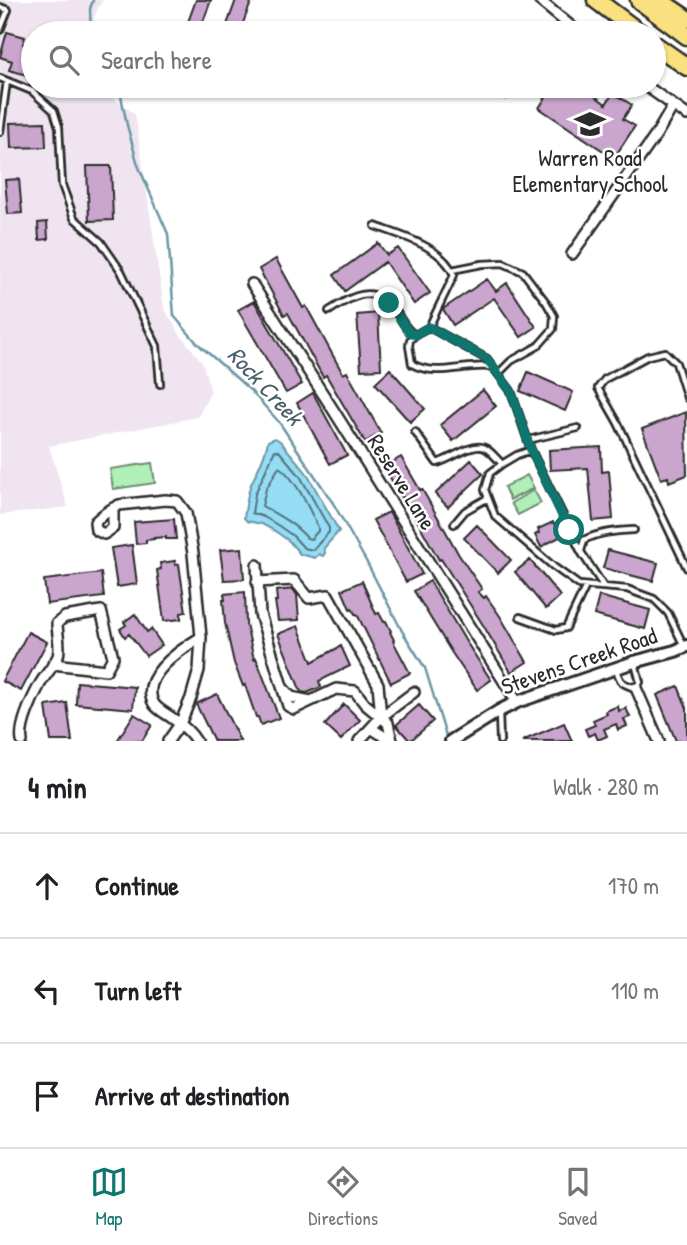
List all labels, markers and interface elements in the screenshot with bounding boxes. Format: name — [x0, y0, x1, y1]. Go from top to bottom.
search box — [21, 21, 666, 98]
icon: search — [45, 41, 83, 79]
text: Search here — [101, 42, 212, 77]
school or university icon: Warren Road Elementary School — [573, 107, 607, 141]
place label: Warren Road Elementary School — [512, 142, 668, 199]
route end — [373, 287, 404, 318]
water label: Rock Creek — [221, 339, 312, 433]
street label: Reserve Lane — [361, 428, 444, 535]
route start — [553, 514, 584, 545]
street label: Stevens Creek Road — [497, 619, 661, 702]
text: 4 min — [28, 767, 87, 807]
text: Walk · 280 m — [553, 771, 659, 802]
icon: ahead — [28, 867, 66, 905]
text: Continue — [95, 868, 179, 903]
text: 170 m — [608, 870, 659, 901]
icon: left — [28, 972, 66, 1010]
text: Turn left — [95, 973, 181, 1008]
text: 110 m — [611, 975, 659, 1006]
icon: arrive — [28, 1077, 66, 1115]
text: Arrive at destination — [95, 1078, 290, 1113]
tab: Map — [90, 1163, 128, 1231]
tab: Directions — [308, 1163, 378, 1231]
tab: Saved — [558, 1163, 597, 1231]

